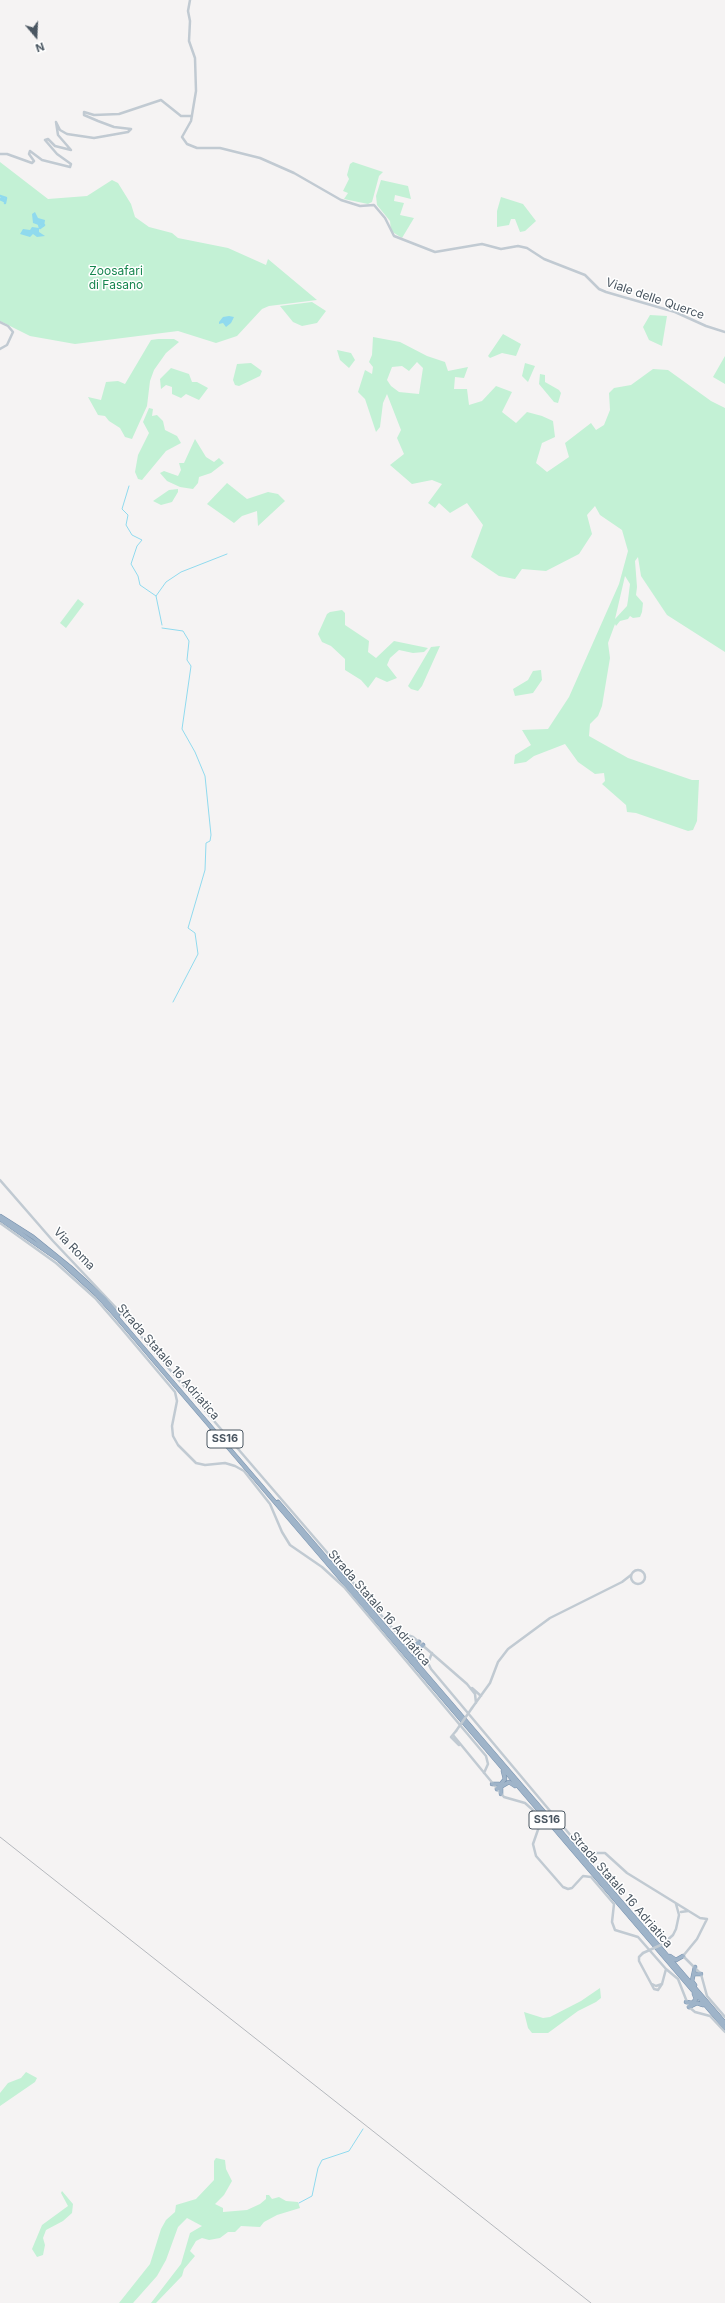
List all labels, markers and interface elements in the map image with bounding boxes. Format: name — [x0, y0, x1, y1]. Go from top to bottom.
north arrow — [16, 16, 56, 56]
text: N — [34, 39, 46, 55]
park label: Zoosafari di Fasano — [89, 264, 143, 292]
street label: Viale delle Querce — [604, 275, 706, 323]
street label: Via Roma — [50, 1225, 98, 1273]
street label: Strada Statale 16 Adriatica — [114, 1301, 222, 1423]
road number: SS16 — [207, 1430, 243, 1448]
street label: Strada Statale 16 Adriatica — [325, 1547, 433, 1669]
road number: SS16 — [529, 1811, 565, 1829]
street label: Strada Statale 16 Adriatica — [567, 1829, 675, 1951]

